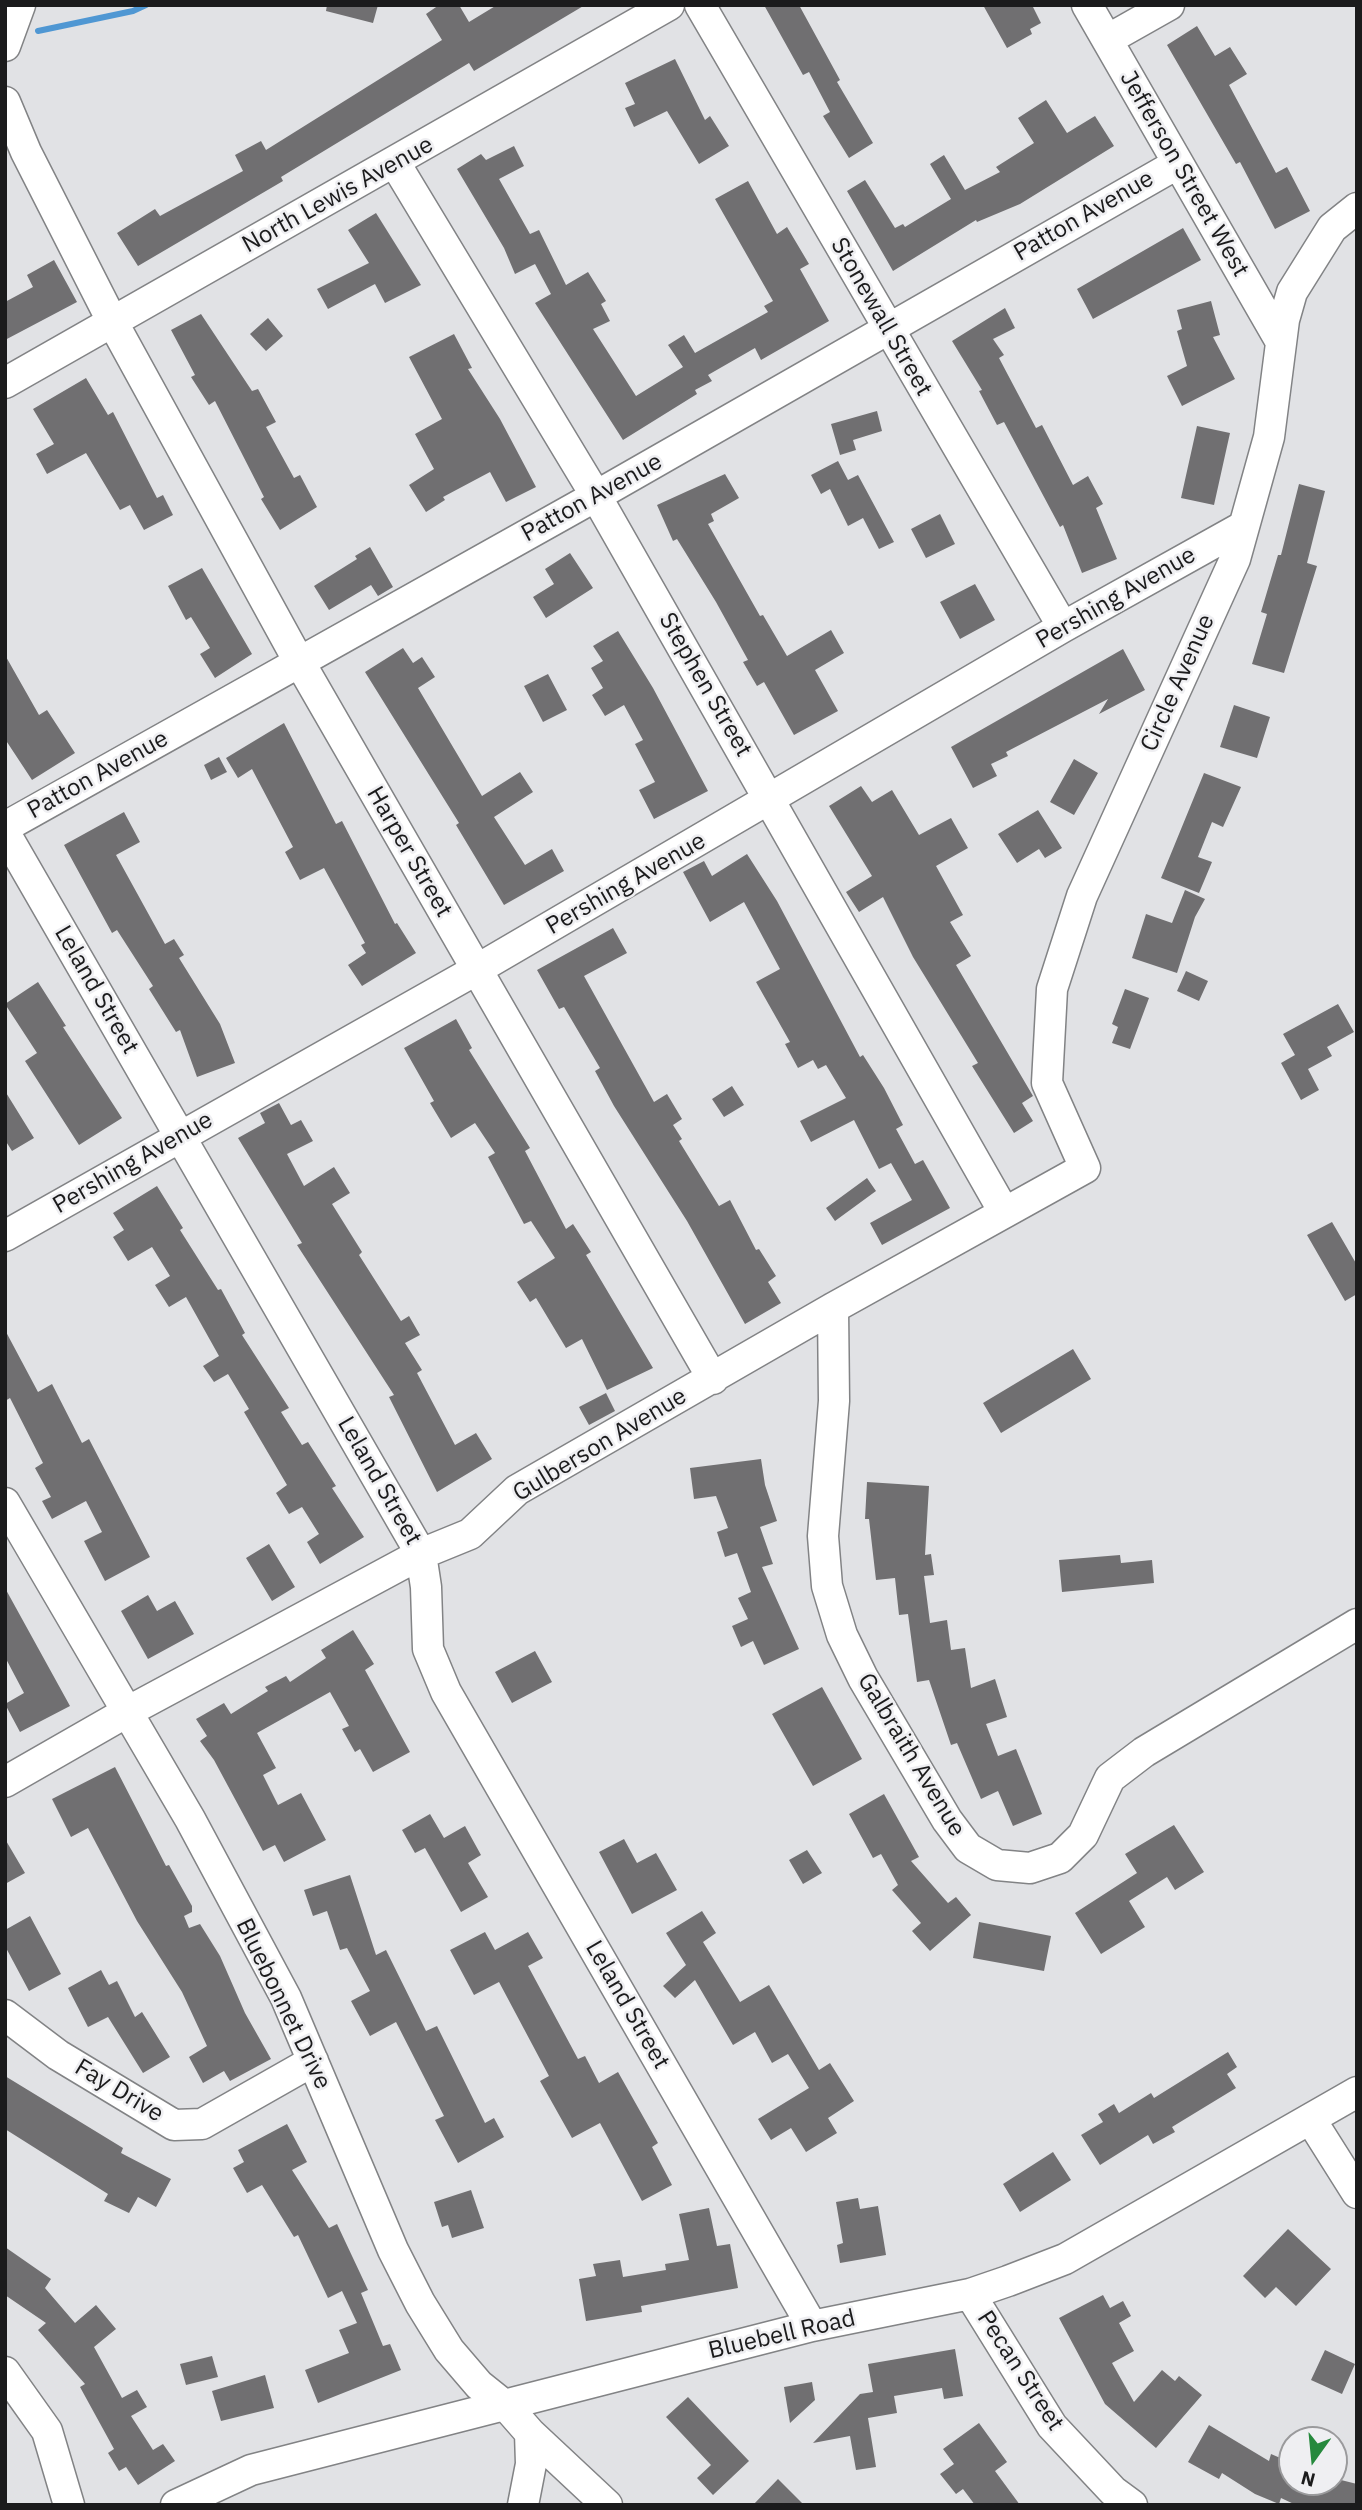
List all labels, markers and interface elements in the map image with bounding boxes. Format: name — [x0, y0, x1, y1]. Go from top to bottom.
street label: Jefferson Street West — [1113, 66, 1255, 282]
street label: North Lewis Avenue — [238, 131, 438, 259]
street label: Patton Avenue — [1009, 164, 1159, 268]
street label: Stonewall Street — [824, 233, 938, 401]
street label: Patton Avenue — [517, 447, 667, 549]
street label: Pershing Avenue — [1031, 541, 1201, 655]
street label: Stephen Street — [652, 608, 758, 762]
street label: Circle Avenue — [1135, 610, 1221, 756]
street label: Patton Avenue — [23, 724, 173, 826]
street label: Harper Street — [360, 782, 458, 922]
street label: Pershing Avenue — [541, 827, 711, 941]
street label: Leland Street — [48, 921, 144, 1059]
street label: Pershing Avenue — [48, 1106, 218, 1220]
street label: Gulberson Avenue — [508, 1382, 692, 1508]
street label: Leland Street — [331, 1412, 427, 1550]
street label: Galbraith Avenue — [851, 1668, 971, 1842]
street label: Bluebonnet Drive — [229, 1914, 337, 2094]
street label: Leland Street — [579, 1936, 675, 2074]
street label: Fay Drive — [69, 2053, 169, 2129]
street label: Bluebell Road — [706, 2304, 858, 2366]
street label: Pecan Street — [971, 2306, 1069, 2436]
north arrow — [1278, 2426, 1348, 2496]
text: N — [1298, 2466, 1318, 2493]

